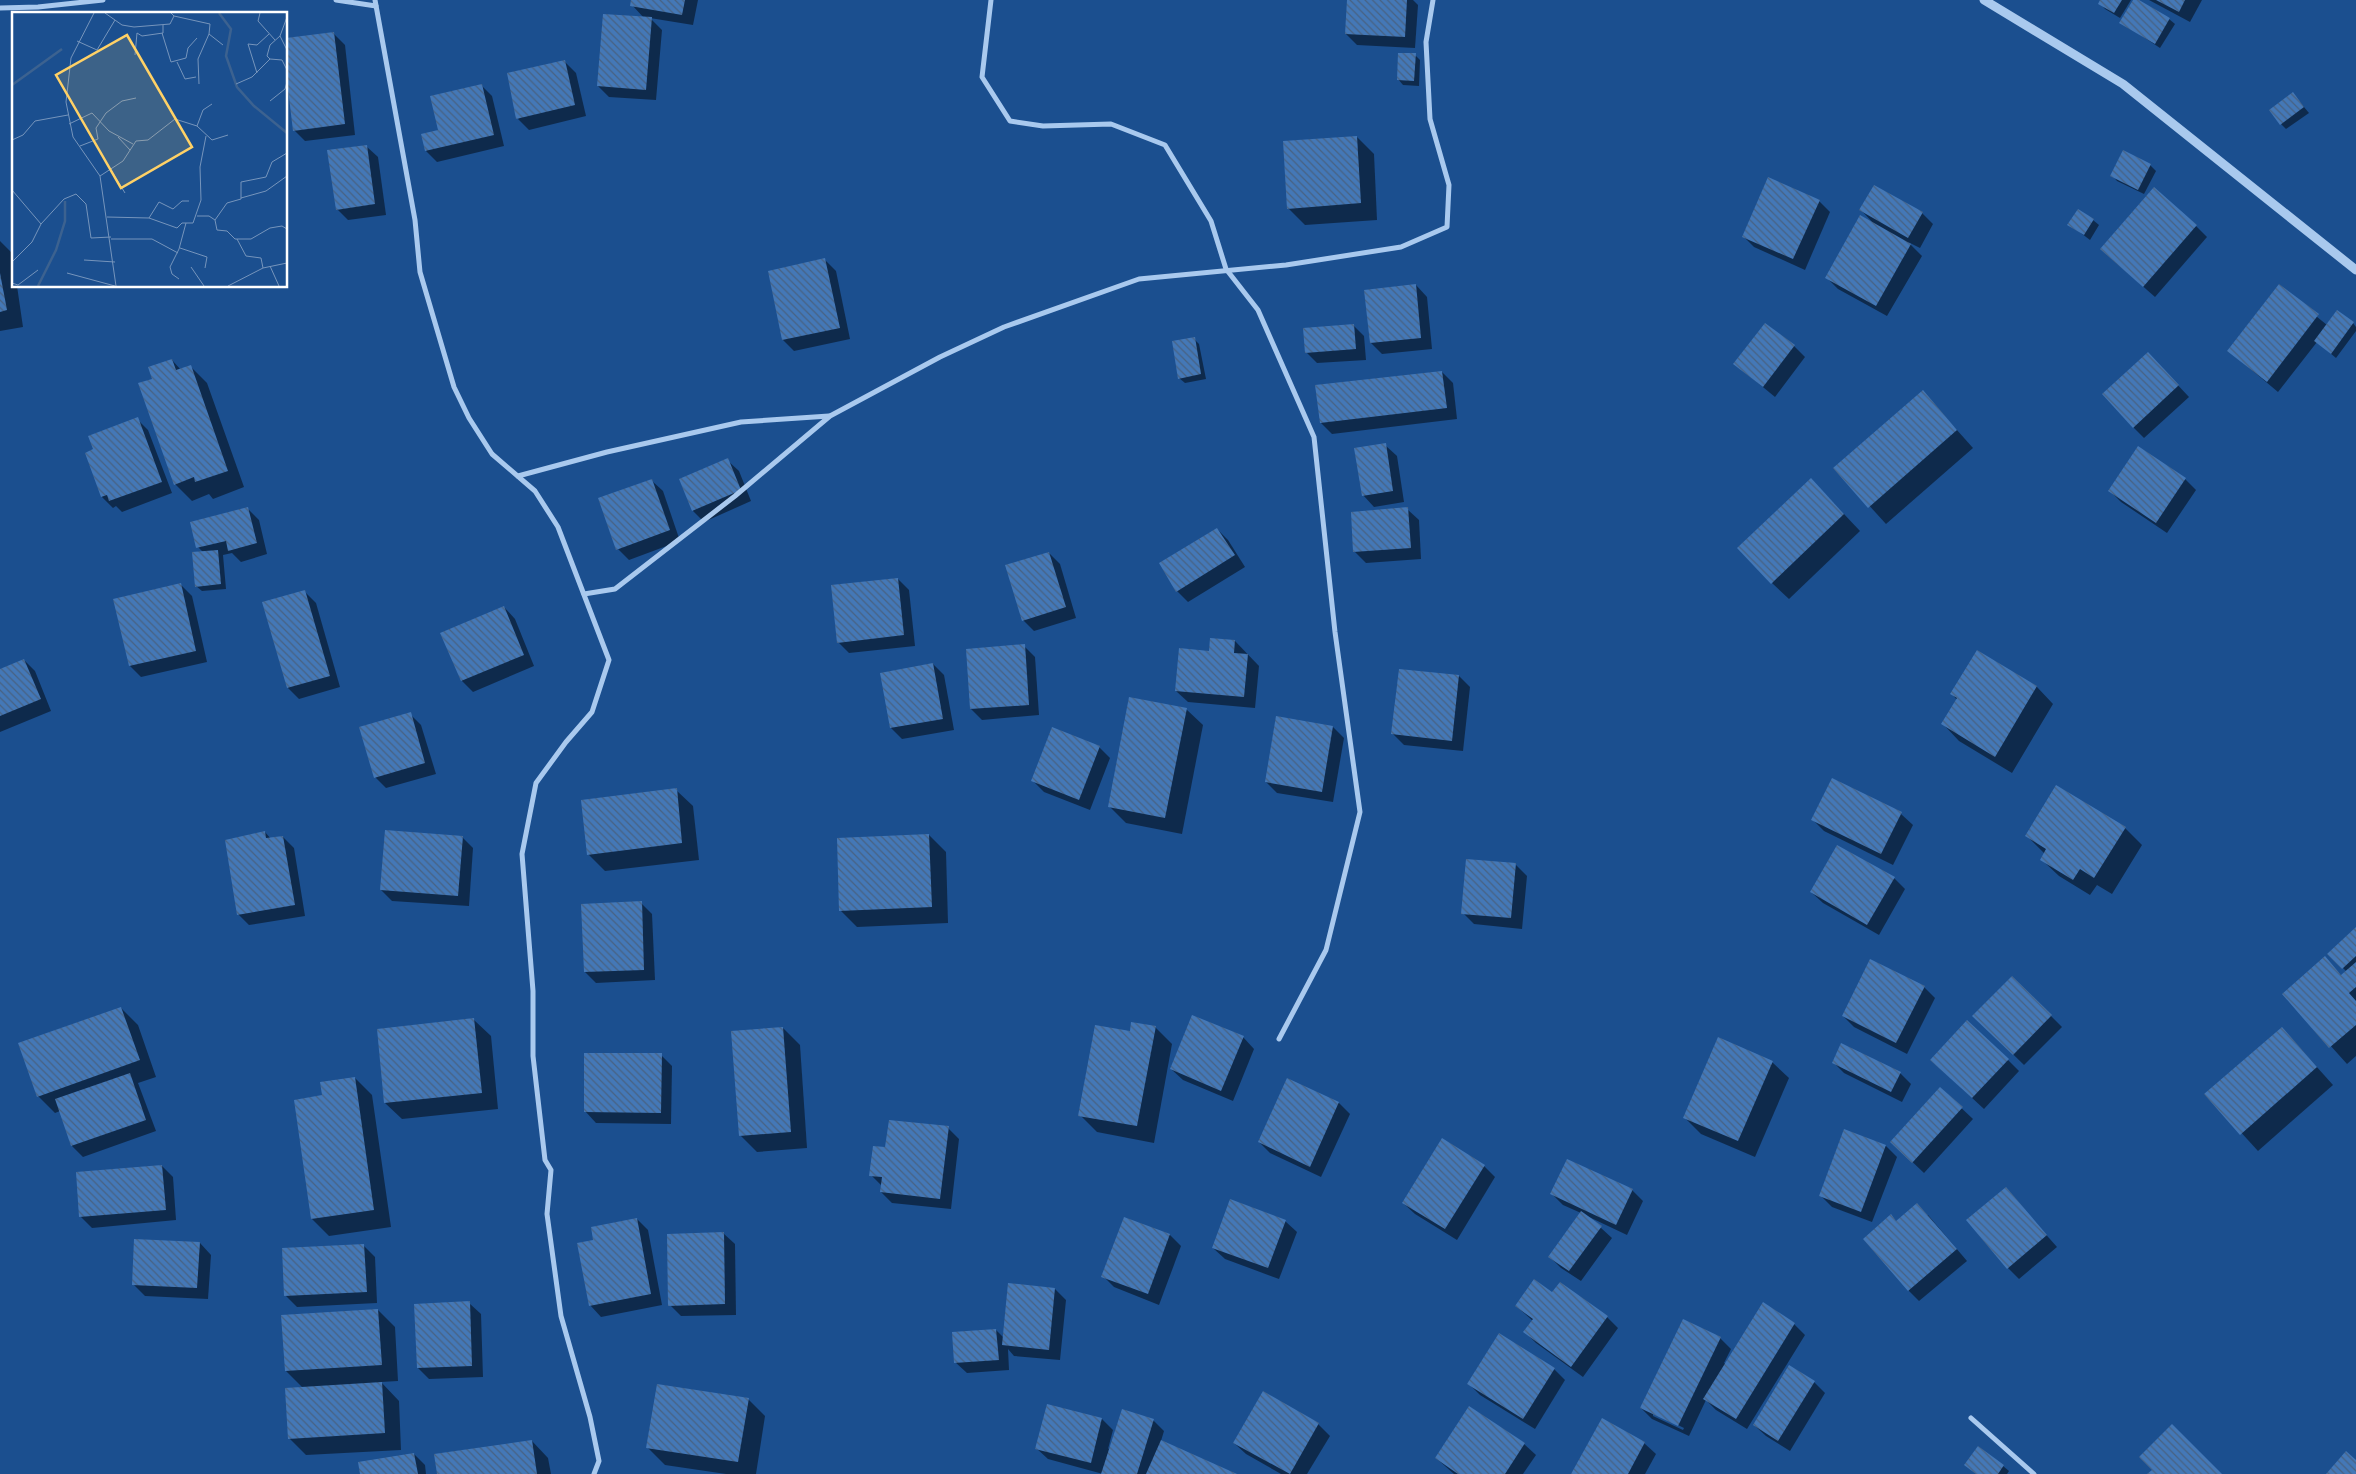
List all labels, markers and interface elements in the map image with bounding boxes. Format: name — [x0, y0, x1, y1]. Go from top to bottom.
inset map — [12, 12, 288, 288]

